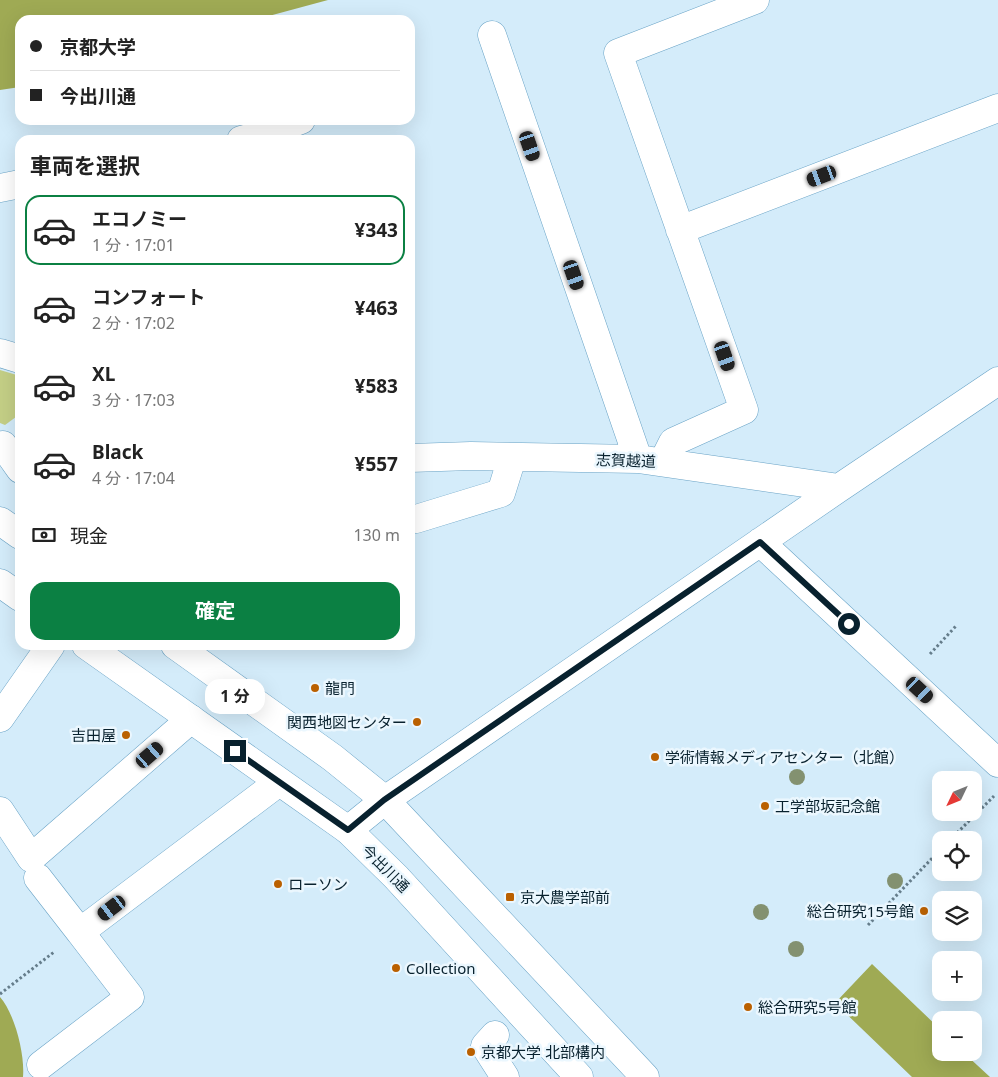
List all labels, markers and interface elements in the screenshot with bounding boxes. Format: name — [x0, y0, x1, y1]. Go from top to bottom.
text: 京都大学 — [60, 34, 136, 60]
text: 今出川通 — [60, 83, 136, 109]
car — [518, 129, 541, 163]
text: 車両を選択 — [30, 150, 140, 180]
car — [805, 164, 838, 188]
text: エコノミー — [92, 206, 187, 232]
icon: car — [32, 208, 77, 253]
text: ¥343 — [355, 217, 398, 243]
text: 1 分 · 17:01 — [92, 234, 175, 256]
car — [562, 258, 585, 292]
text: コンフォート — [92, 284, 205, 310]
icon: car — [32, 286, 77, 331]
text: ¥463 — [355, 295, 398, 321]
text: 2 分 · 17:02 — [92, 312, 175, 334]
car — [713, 339, 736, 373]
text: XL — [92, 361, 115, 387]
icon: car — [32, 364, 77, 409]
text: ¥583 — [355, 373, 398, 399]
text: 3 分 · 17:03 — [92, 389, 175, 411]
text: Black — [92, 439, 143, 465]
icon: car — [32, 442, 77, 487]
street label: 志賀越道 — [596, 449, 656, 471]
text: ¥557 — [355, 451, 398, 477]
text: 4 分 · 17:04 — [92, 467, 175, 489]
icon: cash — [30, 521, 58, 549]
text: 現金 — [70, 523, 108, 549]
text: 130 m — [353, 524, 400, 546]
button: 確定 — [30, 582, 400, 640]
route start — [838, 613, 860, 635]
car — [903, 674, 936, 706]
callout: 1 分 — [205, 678, 265, 714]
place label: 龍門 — [325, 678, 355, 698]
marker: 龍門 — [309, 682, 321, 694]
text: 1 分 — [220, 685, 250, 707]
place label: 関西地図センター — [287, 712, 407, 732]
marker: 関西地図センター — [411, 716, 423, 728]
place label: 吉田屋 — [71, 725, 116, 745]
marker: 吉田屋 — [120, 729, 132, 741]
car — [133, 739, 166, 771]
route end — [224, 740, 246, 762]
place label: 学術情報メディアセンター（北館） — [665, 747, 904, 767]
marker: 学術情報メディアセンター（北館） — [649, 751, 661, 763]
north arrow — [932, 771, 982, 821]
map controls — [932, 771, 982, 1061]
place label: 工学部坂記念館 — [775, 796, 880, 816]
marker: 工学部坂記念館 — [759, 800, 771, 812]
button: locate — [932, 831, 982, 881]
street label: 今出川通 — [358, 840, 414, 896]
place label: ローソン — [288, 874, 348, 894]
marker: ローソン — [272, 878, 284, 890]
place label: 京大農学部前 — [520, 887, 610, 907]
marker: 京大農学部前 — [504, 891, 516, 903]
button: layers — [932, 891, 982, 941]
car — [95, 893, 128, 923]
place label: 総合研究15号館 — [807, 901, 914, 921]
marker: 総合研究15号館 — [918, 905, 930, 917]
button: + — [932, 951, 982, 1001]
place label: Collection — [406, 958, 476, 978]
marker: Collection — [390, 962, 402, 974]
place label: 総合研究5号館 — [758, 997, 857, 1017]
marker: 総合研究5号館 — [742, 1001, 754, 1013]
button: − — [932, 1011, 982, 1061]
place label: 京都大学 北部構内 — [481, 1042, 605, 1062]
marker: 京都大学 北部構内 — [465, 1046, 477, 1058]

